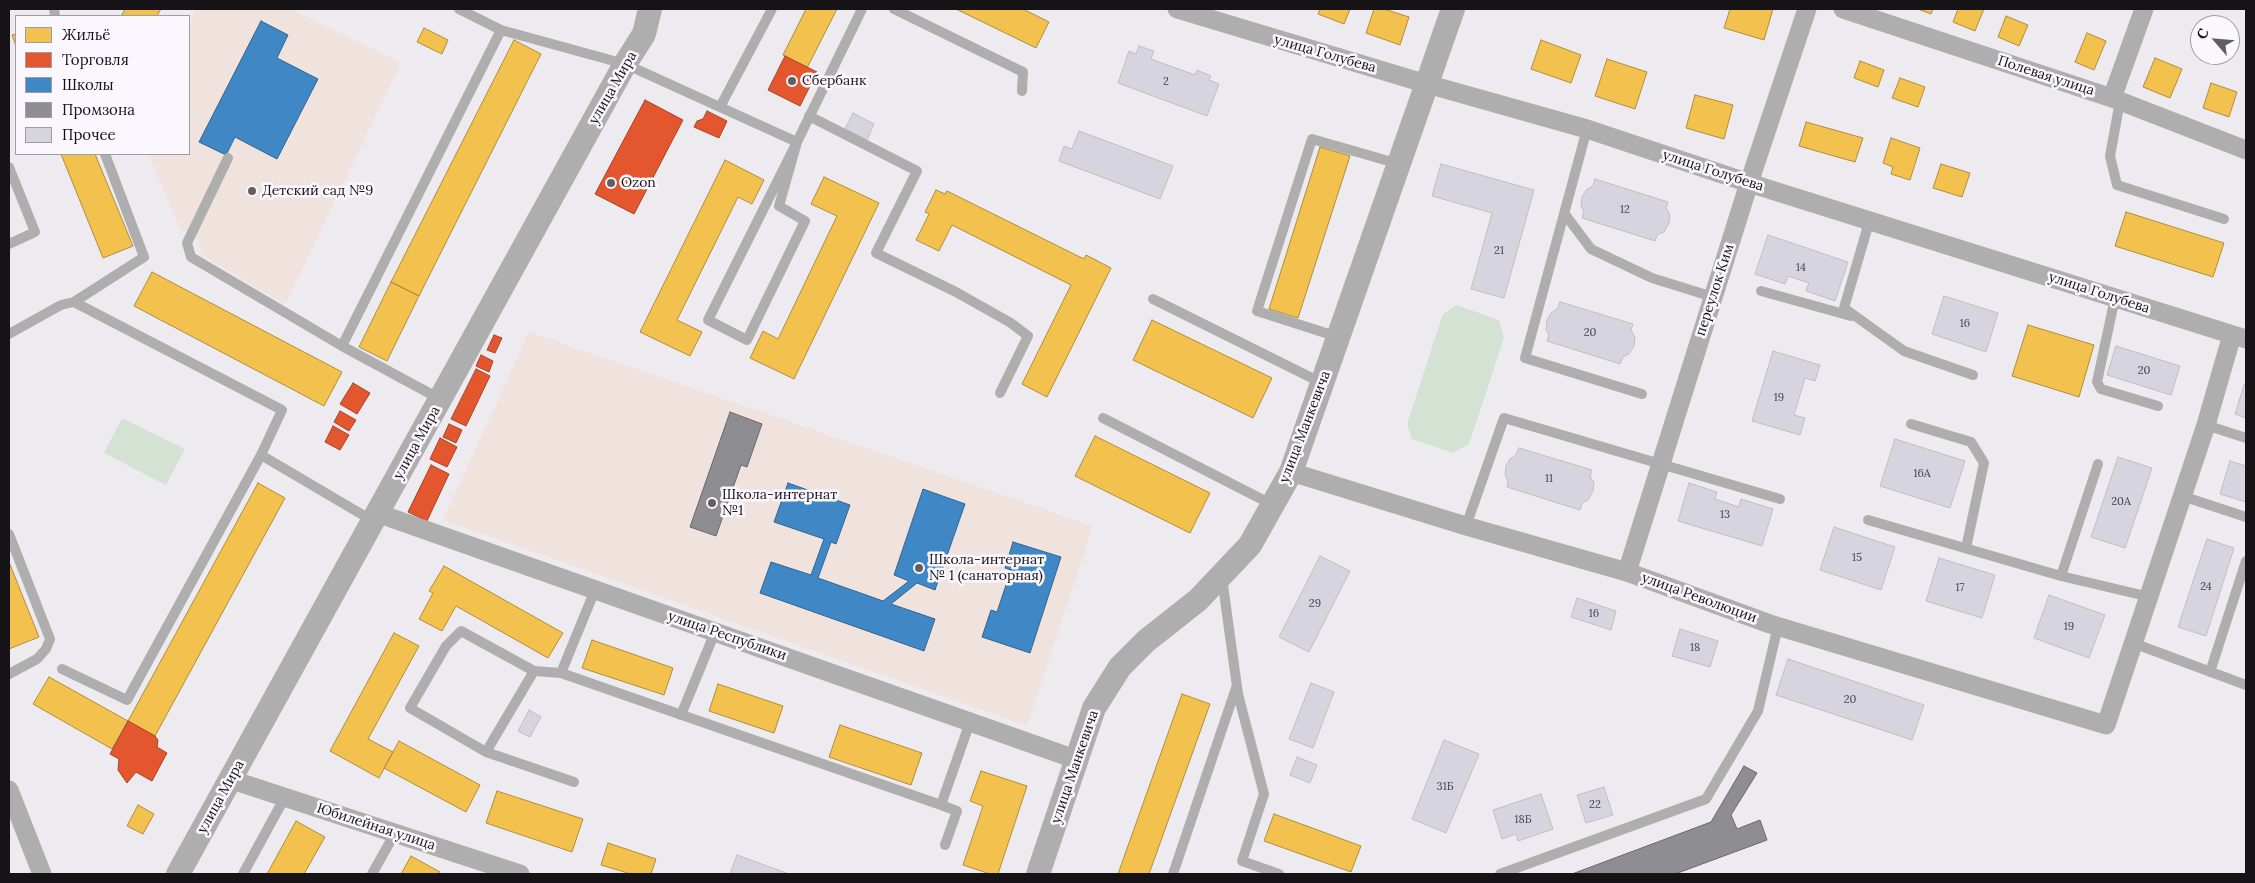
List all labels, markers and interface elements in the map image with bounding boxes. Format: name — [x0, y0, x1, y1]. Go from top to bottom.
legend — [15, 15, 190, 155]
north arrow — [2190, 15, 2240, 65]
text: Жильё — [62, 25, 110, 44]
text: С — [2192, 25, 2213, 42]
street label: улица Голубева — [1272, 31, 1378, 77]
street label: улица Мира — [585, 49, 641, 127]
text: Торговля — [62, 50, 129, 69]
street label: Полевая улица — [1996, 52, 2096, 100]
place label: Сбербанк — [802, 73, 866, 89]
text: Школы — [62, 75, 114, 94]
marker: Сбербанк — [786, 75, 798, 87]
house number: 2 — [1163, 75, 1169, 89]
text: Промзона — [62, 100, 135, 119]
text: Прочее — [62, 125, 116, 144]
street label: улица Голубева — [1660, 147, 1766, 195]
place label: Ozon — [621, 175, 656, 191]
marker: Ozon — [605, 177, 617, 189]
place label: Детский сад №9 — [262, 183, 373, 199]
marker: Детский сад №9 — [246, 185, 258, 197]
house number: 12 — [1620, 203, 1630, 217]
street label: переулок Ким — [1692, 242, 1738, 338]
house number: 21 — [1494, 244, 1504, 258]
house number: 14 — [1796, 261, 1806, 275]
street label: улица Голубева — [2046, 269, 2152, 317]
house number: 16 — [1960, 317, 1970, 331]
house number: 20 — [1584, 326, 1596, 340]
house number: 20 — [2138, 364, 2150, 378]
street label: улица Манкевича — [1276, 369, 1334, 485]
house number: 19 — [1774, 391, 1784, 405]
street label: улица Мира — [390, 403, 444, 483]
house number: 16А — [1913, 467, 1931, 481]
house number: 11 — [1545, 472, 1553, 486]
place label: Школа-интернат №1 — [722, 487, 837, 520]
house number: 20А — [2111, 495, 2131, 509]
marker: Школа-интернат №1 — [706, 497, 718, 509]
house number: 13 — [1720, 508, 1730, 522]
house number: 15 — [1852, 551, 1862, 565]
place label: Школа-интернат № 1 (санаторная) — [929, 552, 1044, 584]
marker: Школа-интернат № 1 (санаторная) — [913, 562, 925, 574]
street label: улица Революции — [1639, 569, 1759, 627]
house number: 24 — [2200, 580, 2212, 594]
house number: 17 — [1955, 581, 1965, 595]
house number: 29 — [1309, 597, 1321, 611]
house number: 16 — [1589, 607, 1599, 621]
street label: улица Республики — [666, 608, 788, 664]
house number: 19 — [2064, 620, 2074, 634]
house number: 18 — [1690, 641, 1700, 655]
house number: 20 — [1844, 693, 1856, 707]
street label: улица Манкевича — [1048, 708, 1102, 826]
street label: улица Мира — [194, 757, 248, 837]
house number: 31Б — [1437, 780, 1453, 794]
house number: 22 — [1589, 798, 1601, 812]
street label: Юбилейная улица — [315, 800, 437, 854]
house number: 18Б — [1514, 813, 1532, 827]

